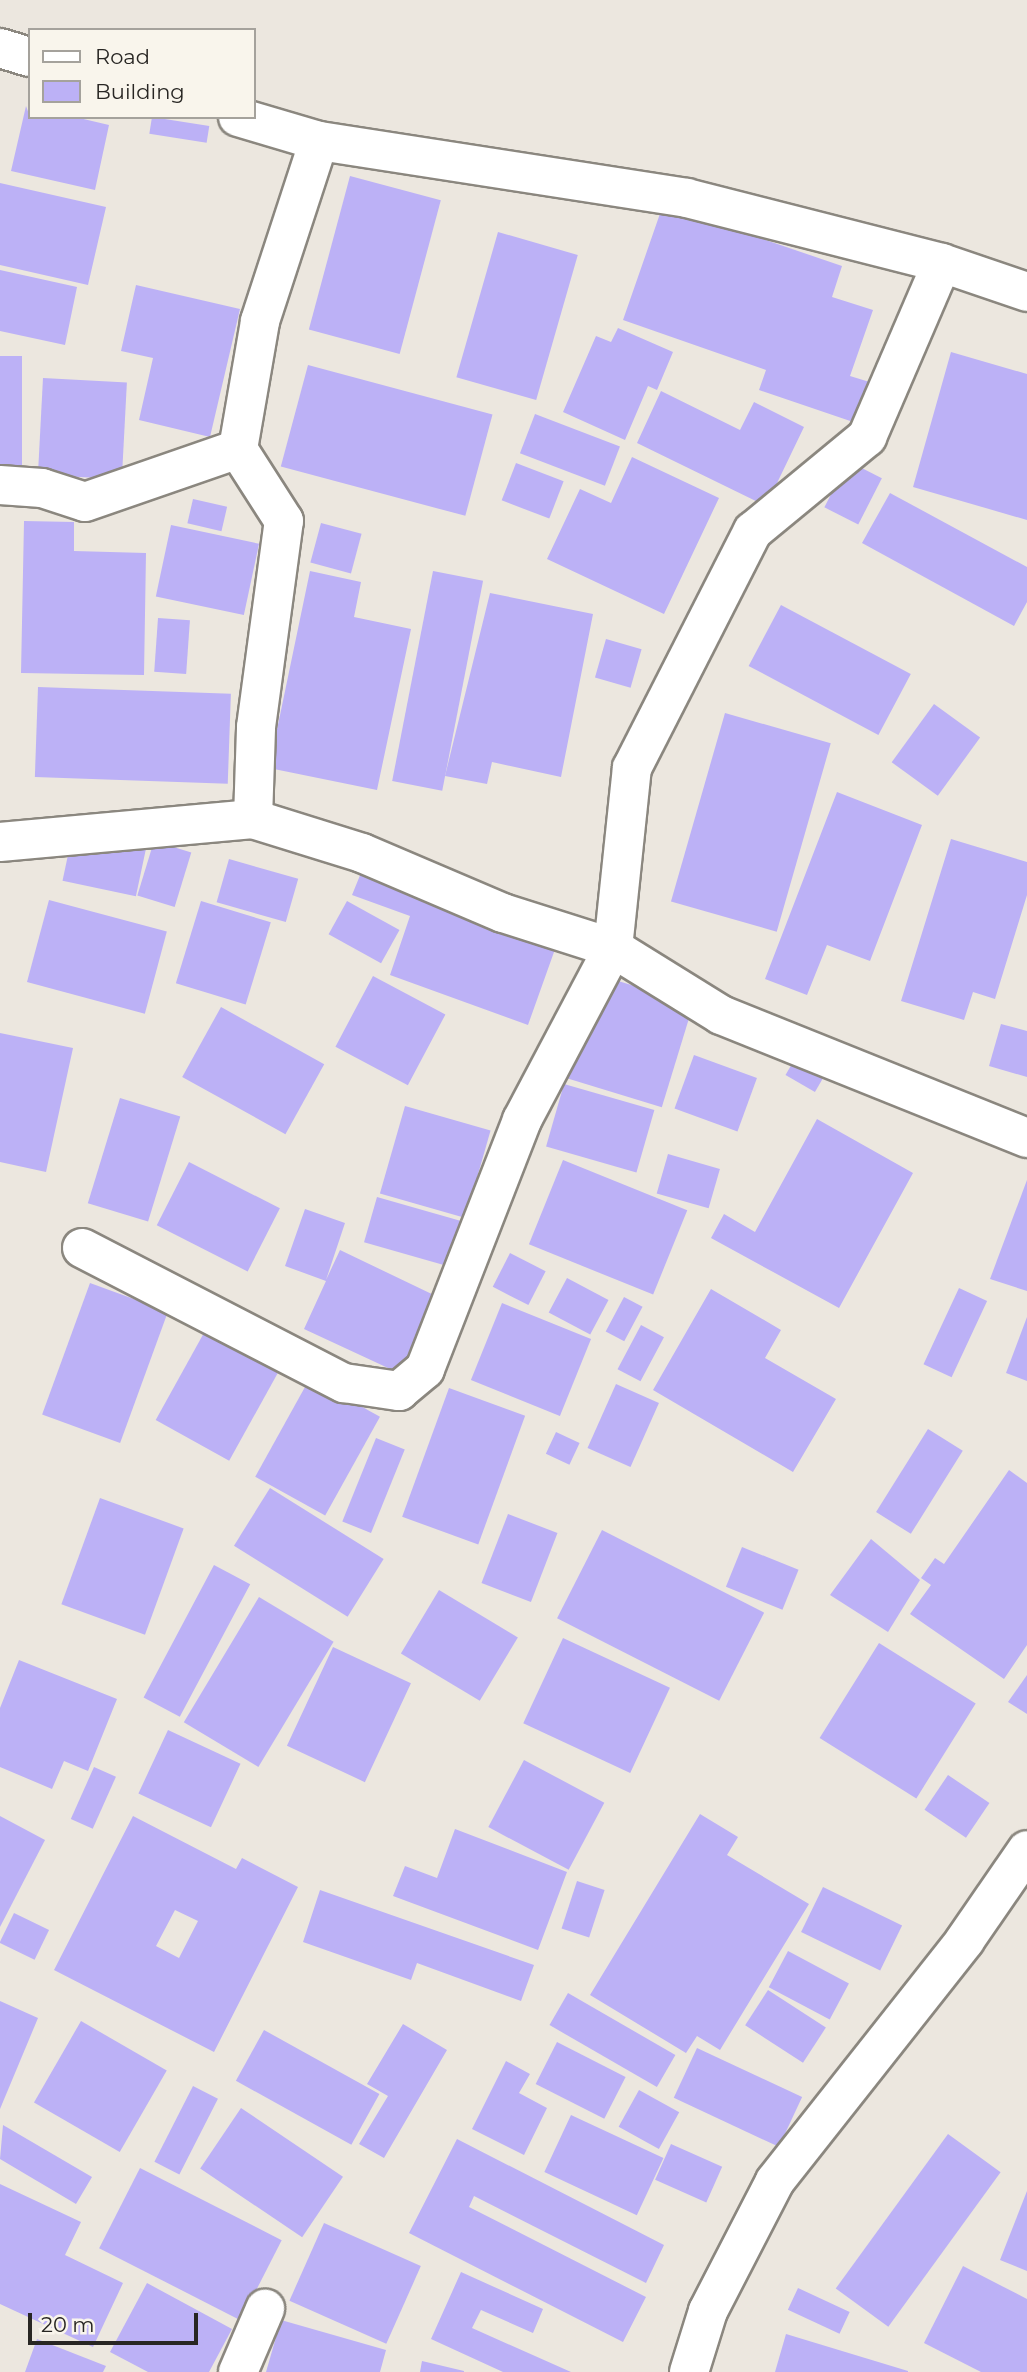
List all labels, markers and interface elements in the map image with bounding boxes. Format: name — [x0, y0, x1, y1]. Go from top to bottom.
legend — [28, 28, 256, 119]
text: Road — [95, 44, 150, 69]
text: Building — [95, 79, 185, 104]
scale bar — [32, 2298, 201, 2342]
text: 20 m — [41, 2312, 95, 2337]

